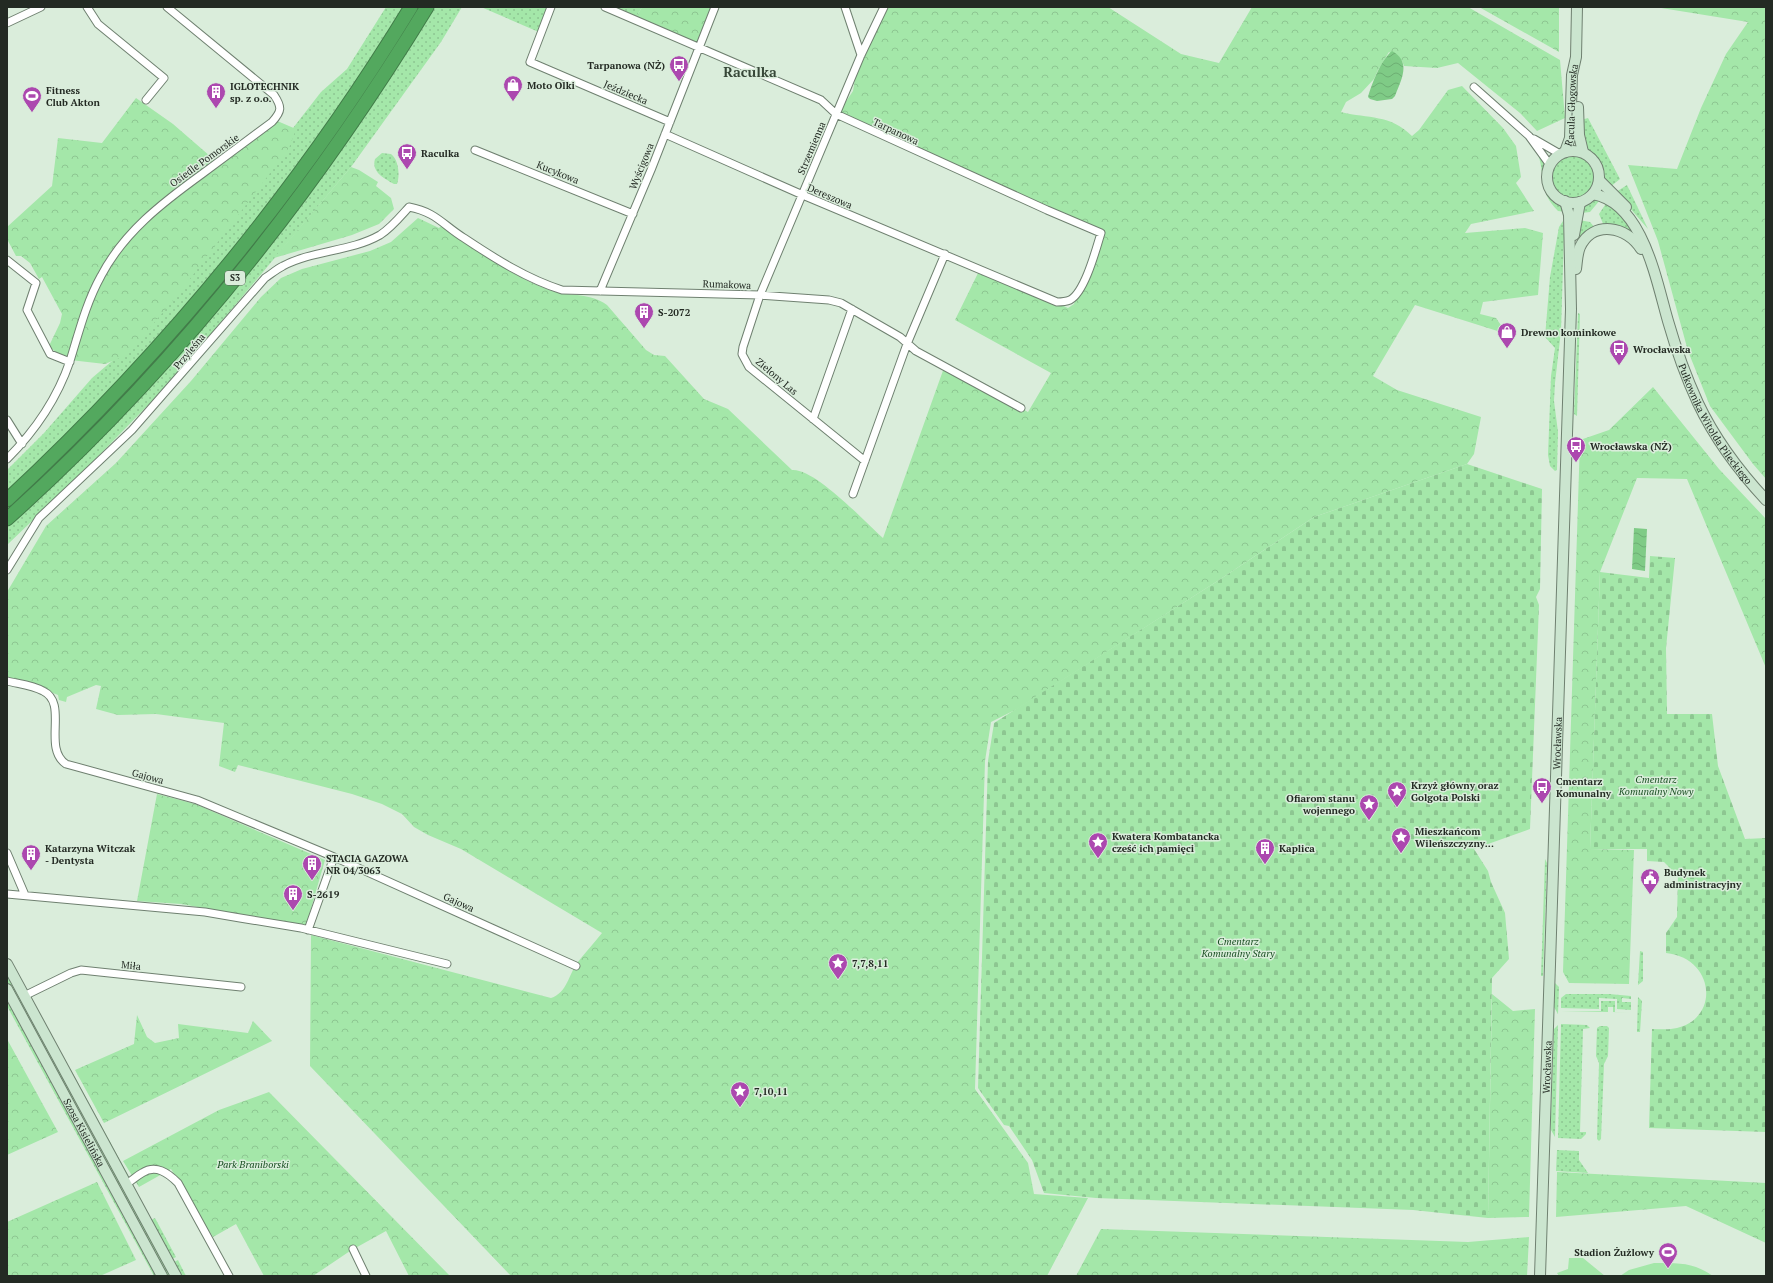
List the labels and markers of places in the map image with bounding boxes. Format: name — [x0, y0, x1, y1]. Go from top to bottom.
bus stop icon: Tarpanowa (NŻ) — [668, 54, 690, 82]
place label: Tarpanowa (NŻ) — [587, 59, 665, 72]
shop icon: Moto Olki — [502, 74, 524, 102]
place label: Moto Olki — [527, 79, 575, 92]
place label: IGLOTECHNIK sp. z o.o. — [230, 80, 300, 105]
building icon: IGLOTECHNIK sp. z o.o. — [205, 81, 227, 109]
place label: Fitness Club Akton — [46, 84, 101, 109]
sports icon: Fitness Club Akton — [21, 85, 43, 113]
bus stop icon: Raculka — [396, 142, 418, 170]
place label: Raculka — [421, 147, 460, 160]
building icon: S-2072 — [633, 301, 655, 329]
place label: S-2072 — [658, 306, 691, 319]
shop icon: Drewno kominkowe — [1496, 321, 1518, 349]
place label: Drewno kominkowe — [1521, 326, 1617, 339]
bus stop icon: Wrocławska — [1608, 338, 1630, 366]
place label: Wrocławska — [1633, 343, 1691, 356]
bus stop icon: Wrocławska (NŻ) — [1565, 435, 1587, 463]
place label: Wrocławska (NŻ) — [1590, 440, 1672, 453]
place label: Cmentarz Komunalny — [1556, 775, 1612, 800]
bus stop icon: Cmentarz Komunalny — [1531, 776, 1553, 804]
place label: Krzyż główny oraz Golgota Polski — [1411, 779, 1499, 804]
place icon: Krzyż główny oraz Golgota Polski — [1386, 780, 1408, 808]
place label: Ofiarom stanu wojennego — [1286, 792, 1356, 817]
place icon: Ofiarom stanu wojennego — [1358, 793, 1380, 821]
place label: Mieszkańcom Wileńszczyzny... — [1415, 825, 1494, 850]
place icon: Mieszkańcom Wileńszczyzny... — [1390, 826, 1412, 854]
place label: Kwatera Kombatancka cześć ich pamięci — [1112, 830, 1220, 855]
place icon: Kwatera Kombatancka cześć ich pamięci — [1087, 831, 1109, 859]
building icon: Kaplica — [1254, 837, 1276, 865]
place label: Katarzyna Witczak - Dentysta — [45, 842, 136, 867]
place label: Kaplica — [1279, 842, 1315, 855]
building icon: Katarzyna Witczak - Dentysta — [20, 843, 42, 871]
place label: STACIA GAZOWA NR 04/3063 — [326, 852, 409, 877]
building icon: STACIA GAZOWA NR 04/3063 — [301, 853, 323, 881]
place label: Budynek administracyjny — [1664, 866, 1742, 891]
public building icon: Budynek administracyjny — [1639, 867, 1661, 895]
building icon: S-2619 — [282, 883, 304, 911]
place label: S-2619 — [307, 888, 340, 901]
place icon: 7,7,8,11 — [827, 952, 849, 980]
place label: 7,7,8,11 — [852, 957, 888, 970]
place icon: 7,10,11 — [729, 1080, 751, 1108]
place label: 7,10,11 — [754, 1085, 788, 1098]
sports icon: Stadion Żużlowy — [1657, 1241, 1679, 1269]
place label: Stadion Żużlowy — [1574, 1246, 1655, 1259]

